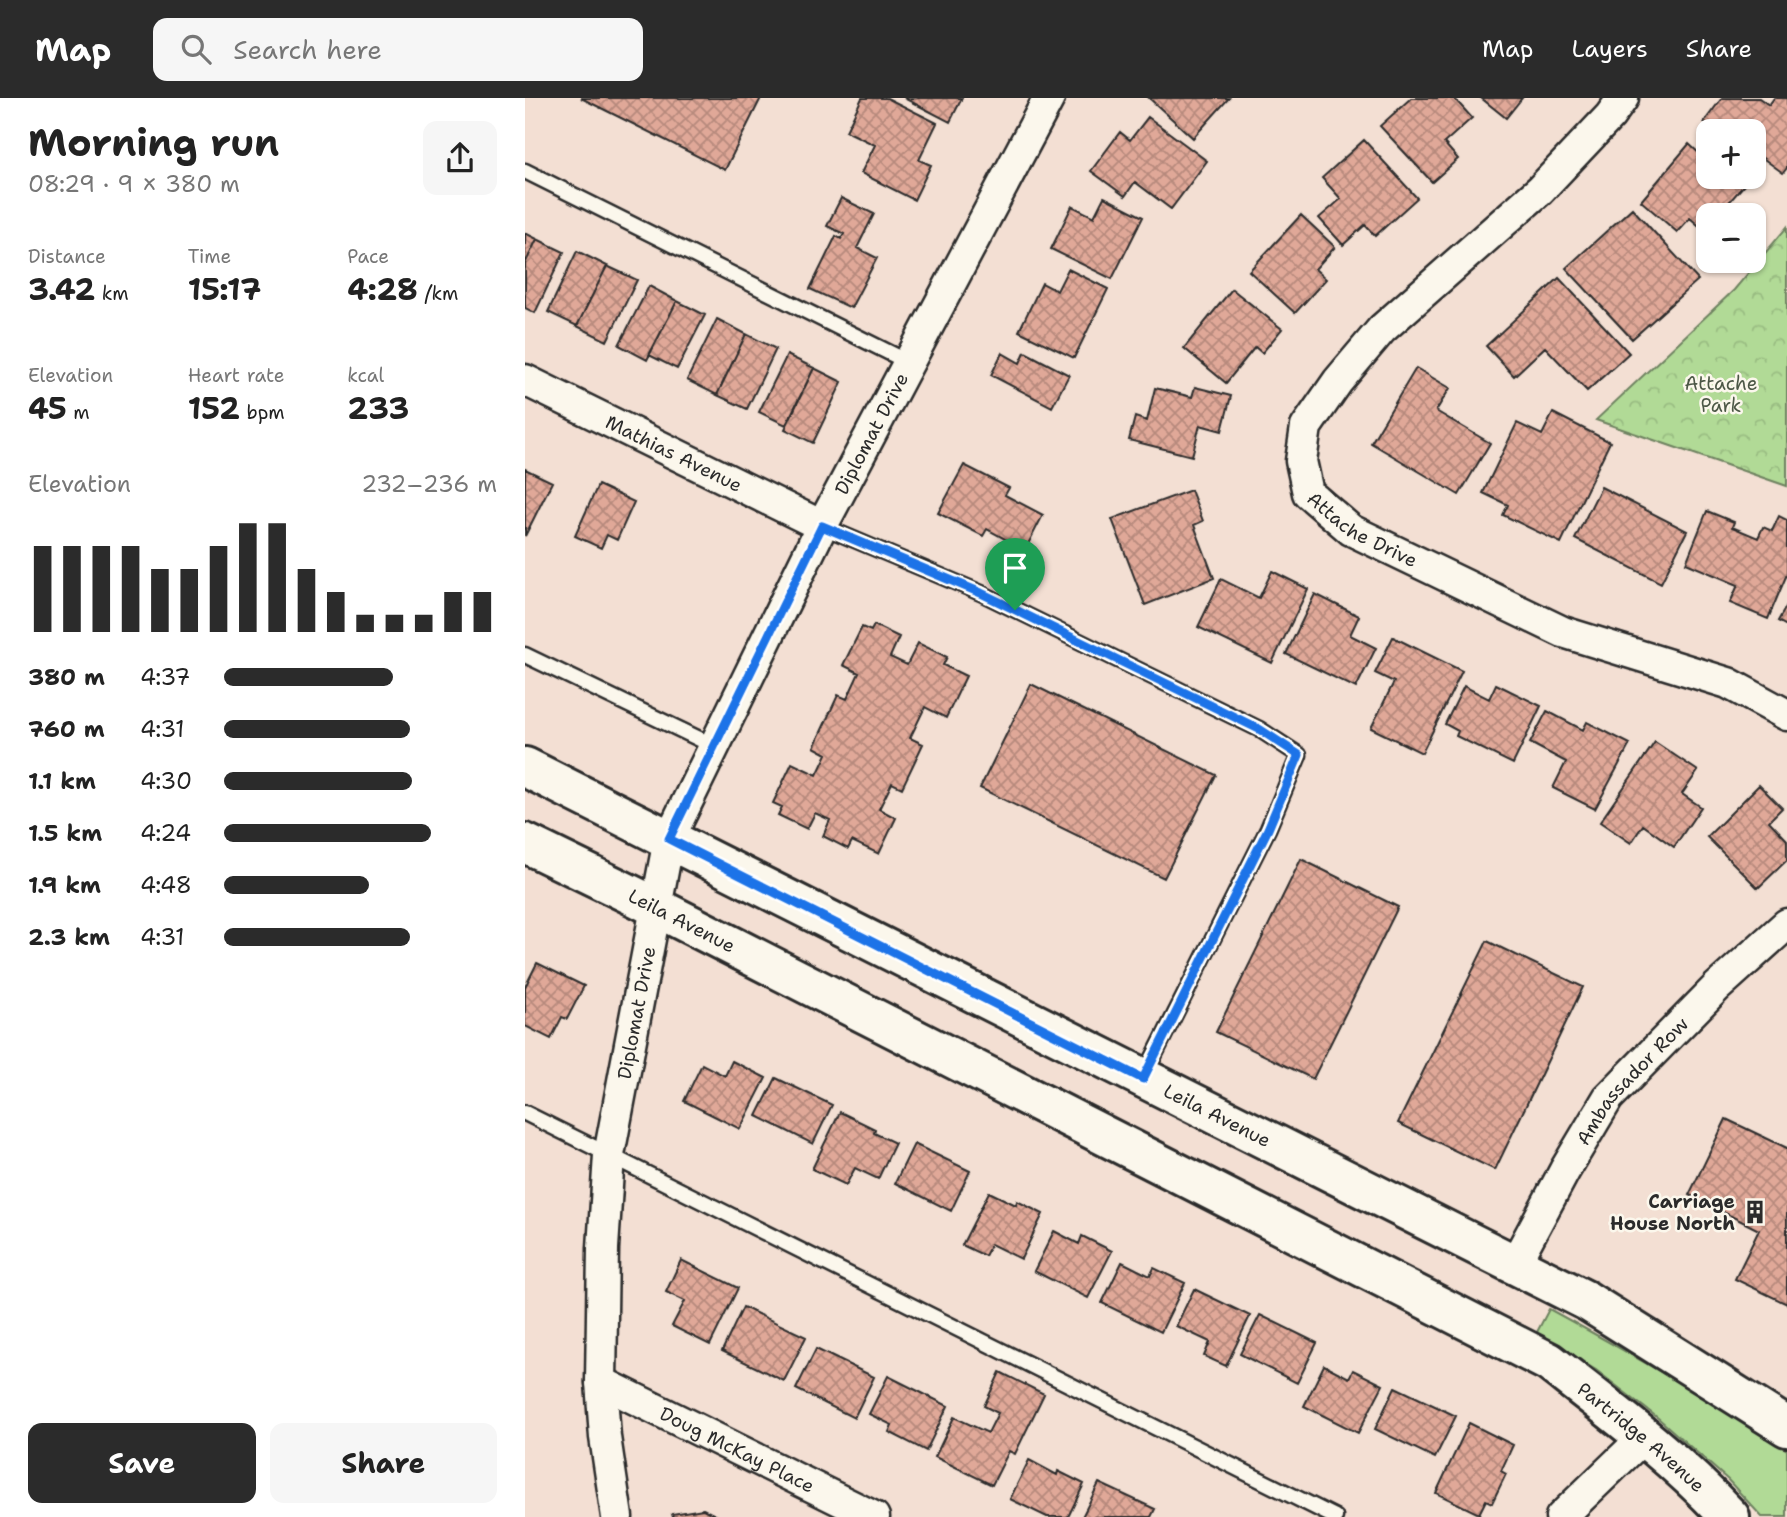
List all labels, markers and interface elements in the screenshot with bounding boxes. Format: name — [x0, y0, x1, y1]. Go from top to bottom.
search box — [153, 18, 643, 81]
text: Map — [35, 27, 111, 72]
icon: search — [177, 30, 215, 68]
text: Search here — [233, 32, 382, 67]
text: Map — [1482, 33, 1533, 65]
text: Layers — [1571, 33, 1648, 65]
text: Share — [1686, 33, 1752, 65]
text: Morning run — [28, 117, 279, 168]
map controls — [1696, 119, 1766, 273]
button: + — [1696, 119, 1766, 189]
button: share — [423, 121, 497, 195]
text: 08:29 · 9 × 380 m — [28, 169, 240, 199]
button: − — [1696, 203, 1766, 273]
text: Distance — [28, 244, 106, 269]
text: Time — [188, 244, 231, 269]
text: Pace — [347, 244, 389, 269]
text: 3.42 — [28, 269, 95, 310]
text: 15:17 — [188, 269, 261, 310]
text: 4:28 — [347, 269, 418, 310]
text: km — [95, 281, 129, 306]
text: /km — [418, 281, 458, 306]
text: Elevation — [28, 363, 113, 388]
text: Heart rate — [188, 363, 284, 388]
text: kcal — [347, 363, 384, 388]
street label: Diplomat Drive — [828, 368, 914, 499]
park label: Attache Park — [1685, 371, 1757, 418]
text: 45 — [28, 388, 67, 429]
text: 152 — [188, 388, 240, 429]
text: 233 — [347, 388, 409, 429]
text: m — [67, 400, 90, 425]
text: bpm — [240, 400, 285, 425]
street label: Mathias Avenue — [601, 409, 746, 497]
text: Elevation — [28, 469, 131, 499]
text: 232–236 m — [361, 469, 497, 499]
street label: Attache Drive — [1302, 486, 1422, 573]
pin — [985, 538, 1045, 610]
icon: arrive — [996, 549, 1034, 587]
text: 380 m — [28, 662, 105, 692]
text: 4:37 — [140, 662, 190, 692]
text: 760 m — [28, 714, 105, 744]
text: 4:31 — [140, 714, 185, 744]
text: 1.1 km — [28, 766, 96, 796]
text: 4:30 — [140, 766, 192, 796]
text: 1.5 km — [28, 818, 102, 848]
text: 4:24 — [140, 818, 191, 848]
text: 1.9 km — [28, 870, 101, 900]
text: 4:48 — [140, 870, 192, 900]
street label: Leila Avenue — [624, 883, 740, 958]
text: 2.3 km — [28, 922, 110, 952]
text: 4:31 — [140, 922, 185, 952]
street label: Diplomat Drive — [611, 944, 661, 1081]
street label: Ambassador Row — [1570, 1011, 1693, 1150]
street label: Leila Avenue — [1160, 1078, 1275, 1153]
place label: Carriage House North — [1610, 1189, 1735, 1236]
building icon: Carriage House North — [1741, 1198, 1769, 1226]
street label: Partridge Avenue — [1572, 1376, 1711, 1498]
street label: Doug McKay Place — [656, 1401, 819, 1498]
button: Save — [28, 1423, 256, 1503]
button: Share — [270, 1423, 497, 1503]

